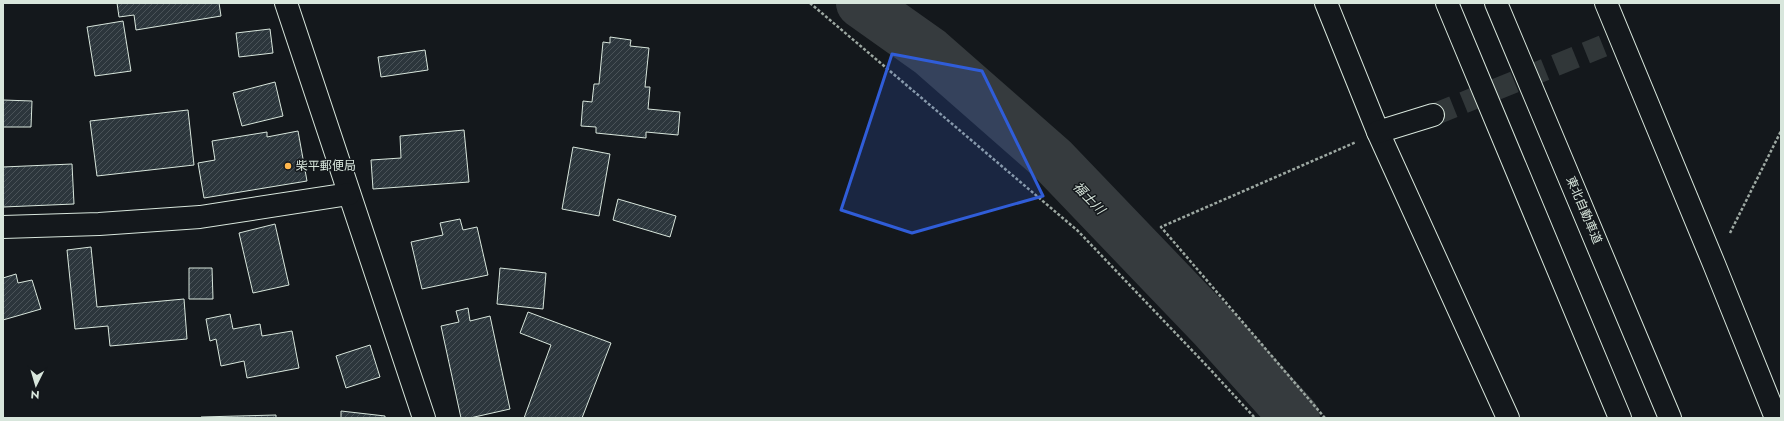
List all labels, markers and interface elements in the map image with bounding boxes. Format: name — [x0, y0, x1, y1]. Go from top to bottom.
place label: 柴平郵便局 — [296, 157, 356, 175]
marker: 柴平郵便局 — [283, 161, 293, 171]
street label: 東北自動車道 — [1562, 173, 1606, 247]
water label: 福士川 — [1069, 177, 1111, 220]
north arrow — [16, 365, 56, 405]
text: N — [30, 387, 40, 403]

